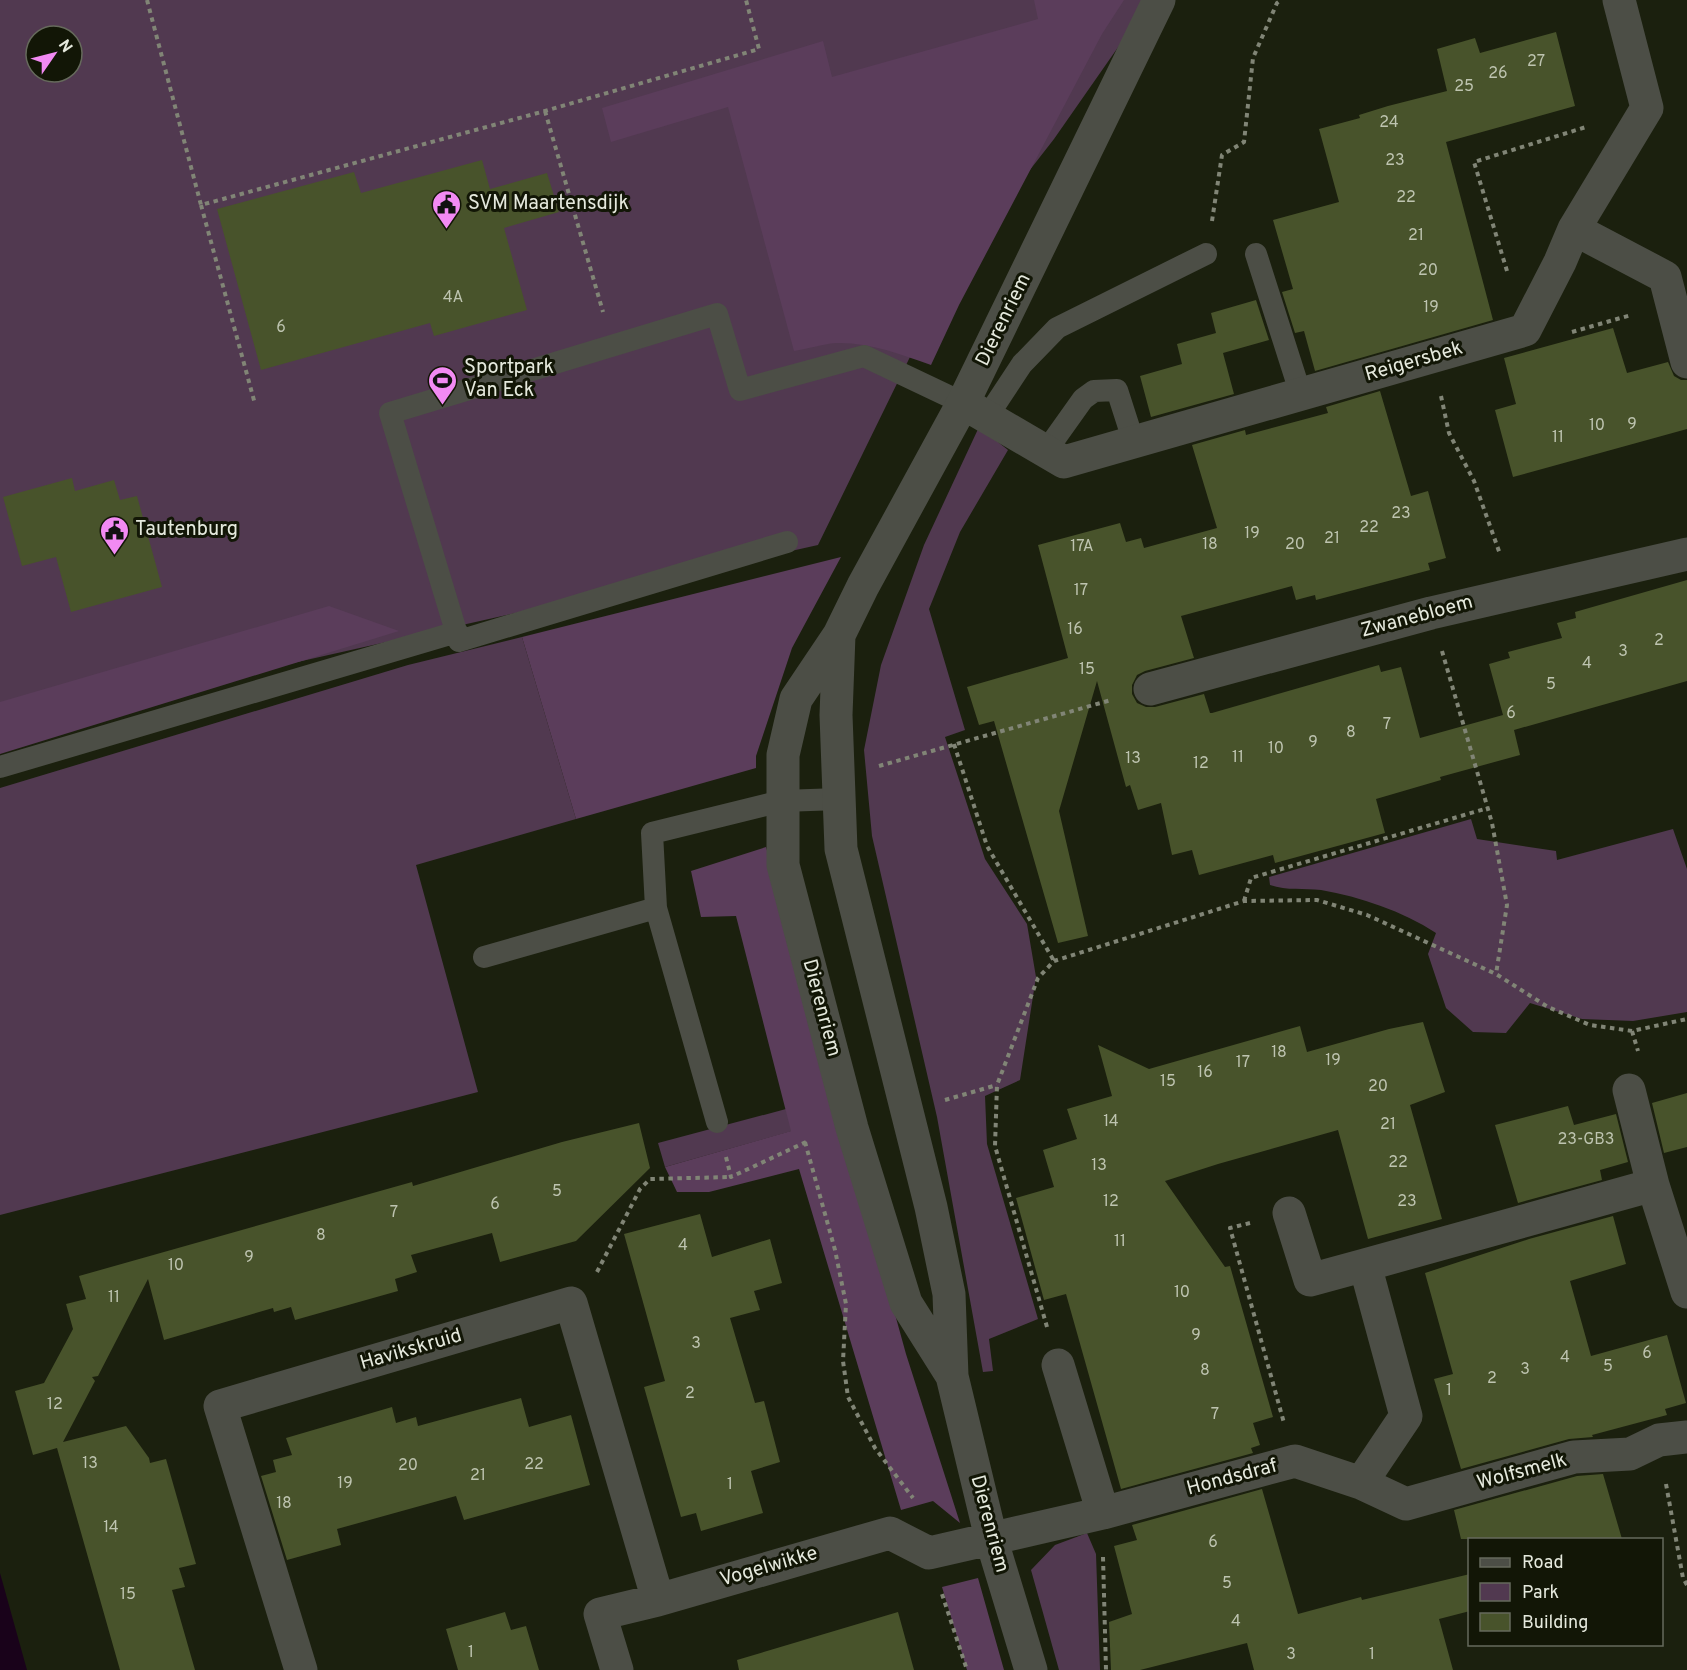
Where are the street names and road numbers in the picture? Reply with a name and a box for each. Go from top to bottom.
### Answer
street label: Dierenriem [970,269,1038,371]
street label: Reigersbek [1362,336,1466,388]
street label: Zwanebloem [1358,590,1476,644]
street label: Dierenriem [795,956,847,1060]
street label: Havikskruid [357,1323,465,1377]
street label: Wolfsmelk [1474,1448,1570,1496]
street label: Hondsdraf [1184,1453,1281,1503]
street label: Dierenriem [963,1472,1015,1576]
street label: Vogelwikke [717,1541,821,1593]

